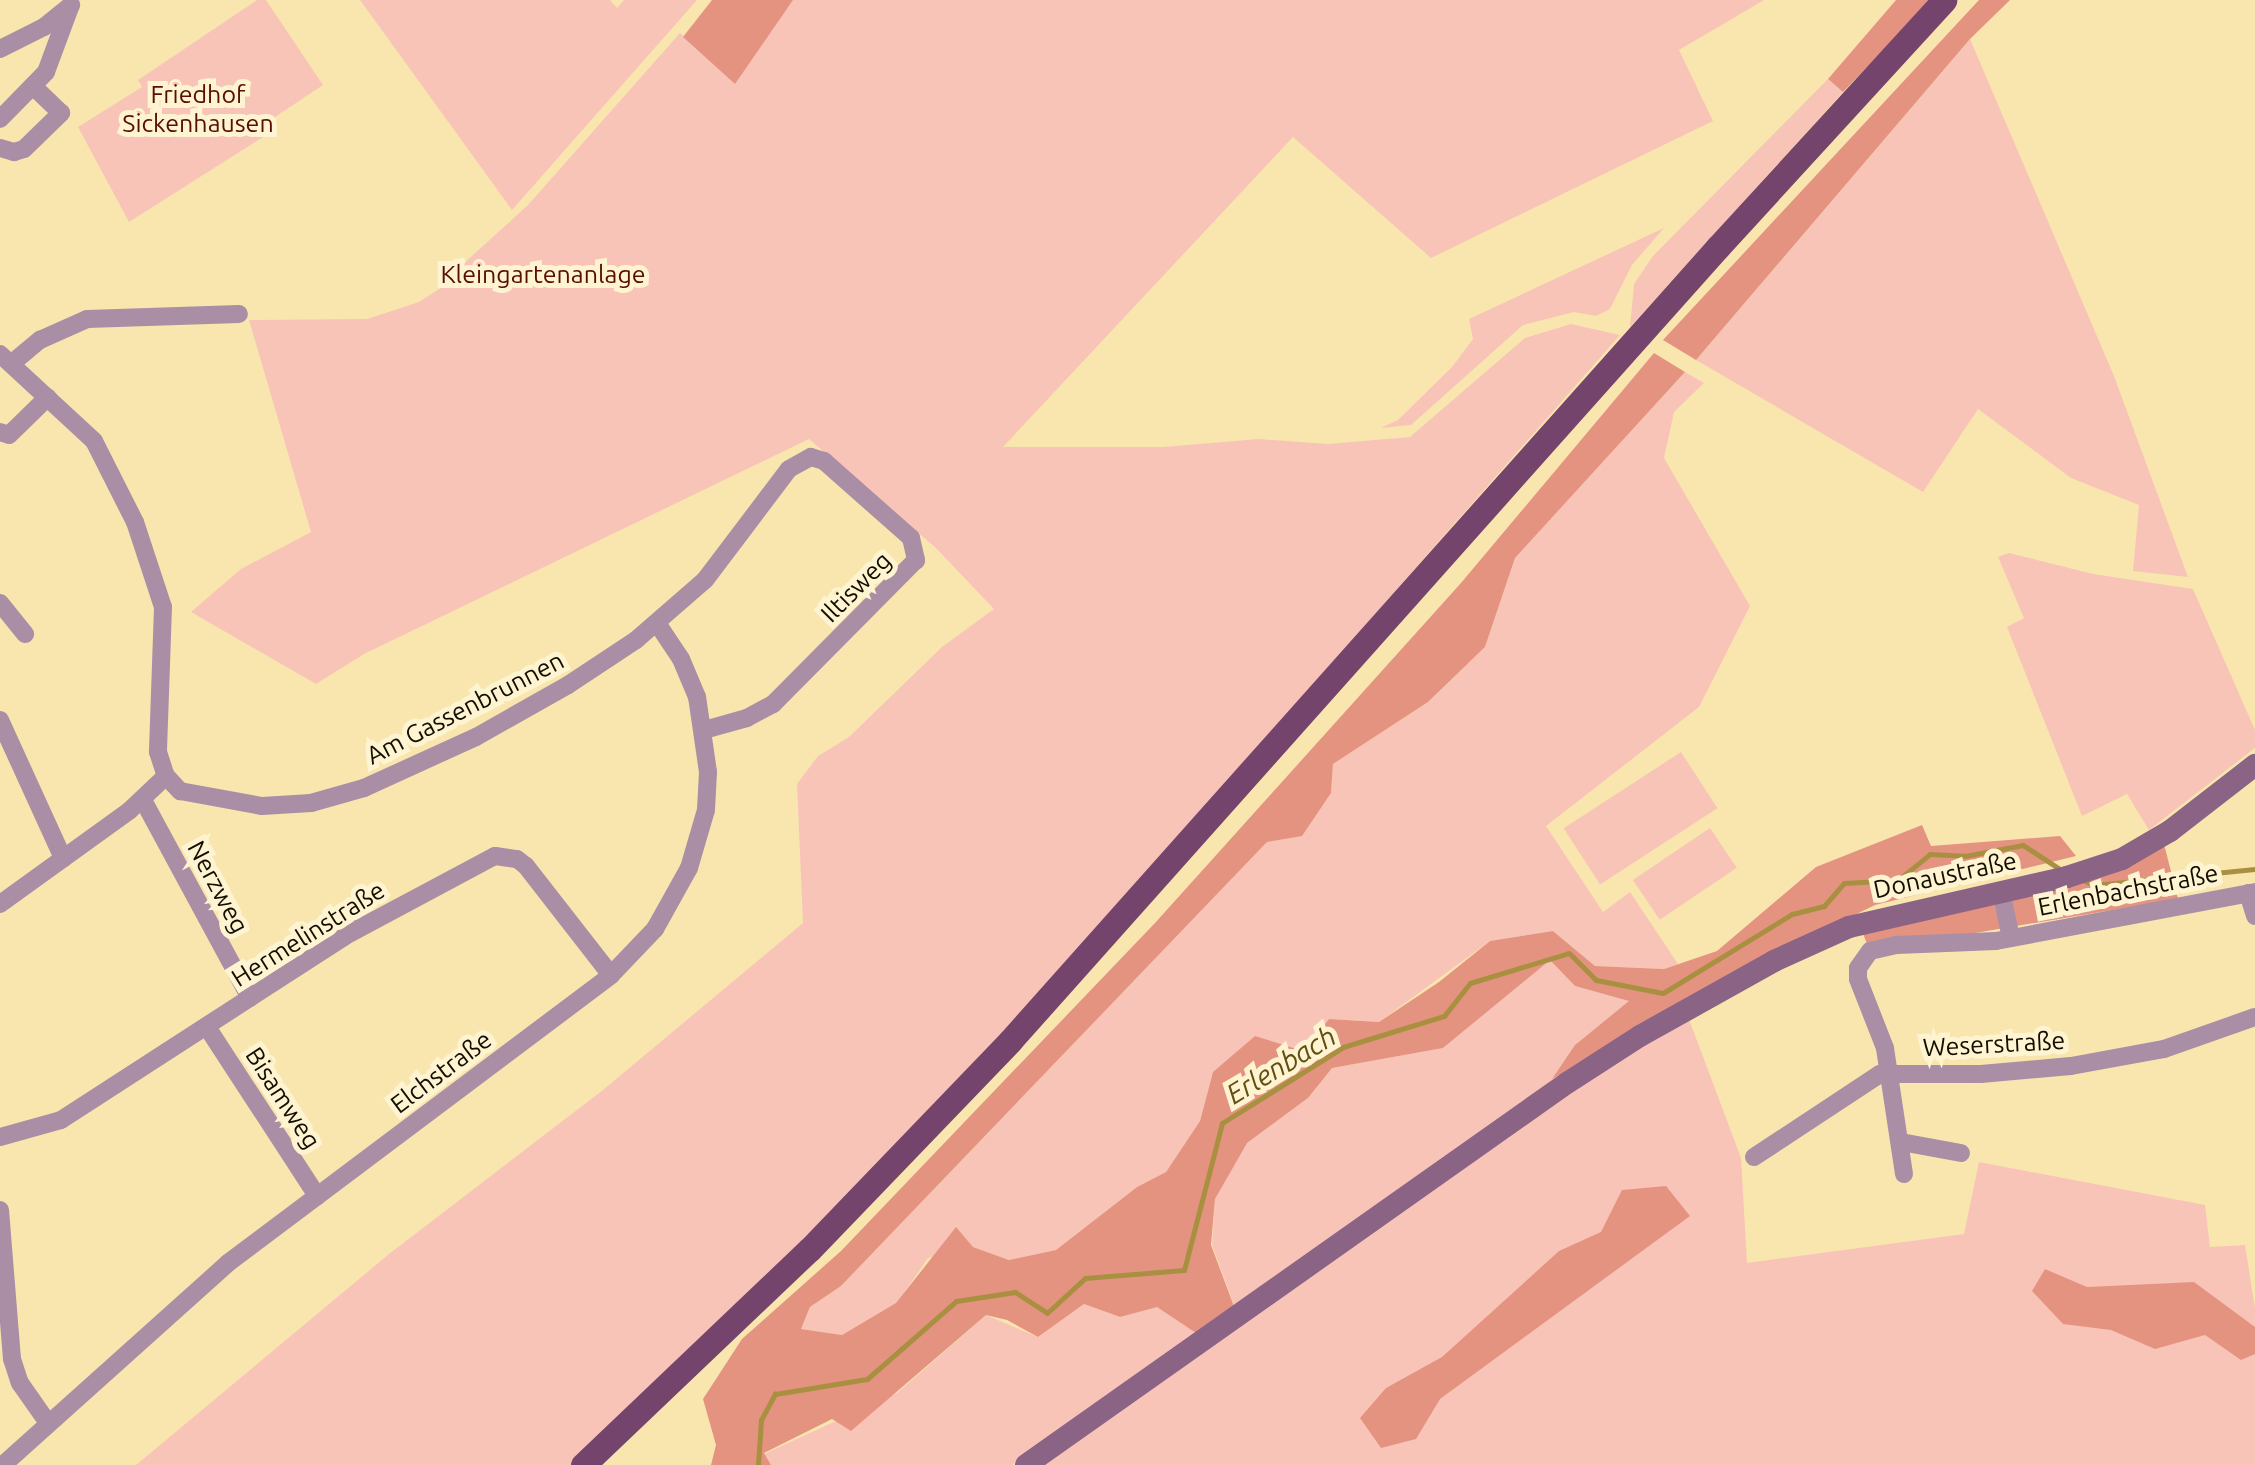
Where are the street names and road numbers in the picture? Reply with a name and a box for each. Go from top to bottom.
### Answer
street label: Iltisweg [815,546,897,628]
street label: Am Gassenbrunnen [361,645,569,771]
street label: Nerzweg [181,836,255,938]
street label: Donaustraße [1871,845,2019,905]
street label: Erlenbachstraße [2035,858,2221,922]
street label: Hermelinstraße [226,875,390,993]
street label: Elchstraße [385,1024,497,1120]
street label: Weserstraße [1922,1025,2066,1063]
street label: Bisamweg [239,1042,327,1154]

